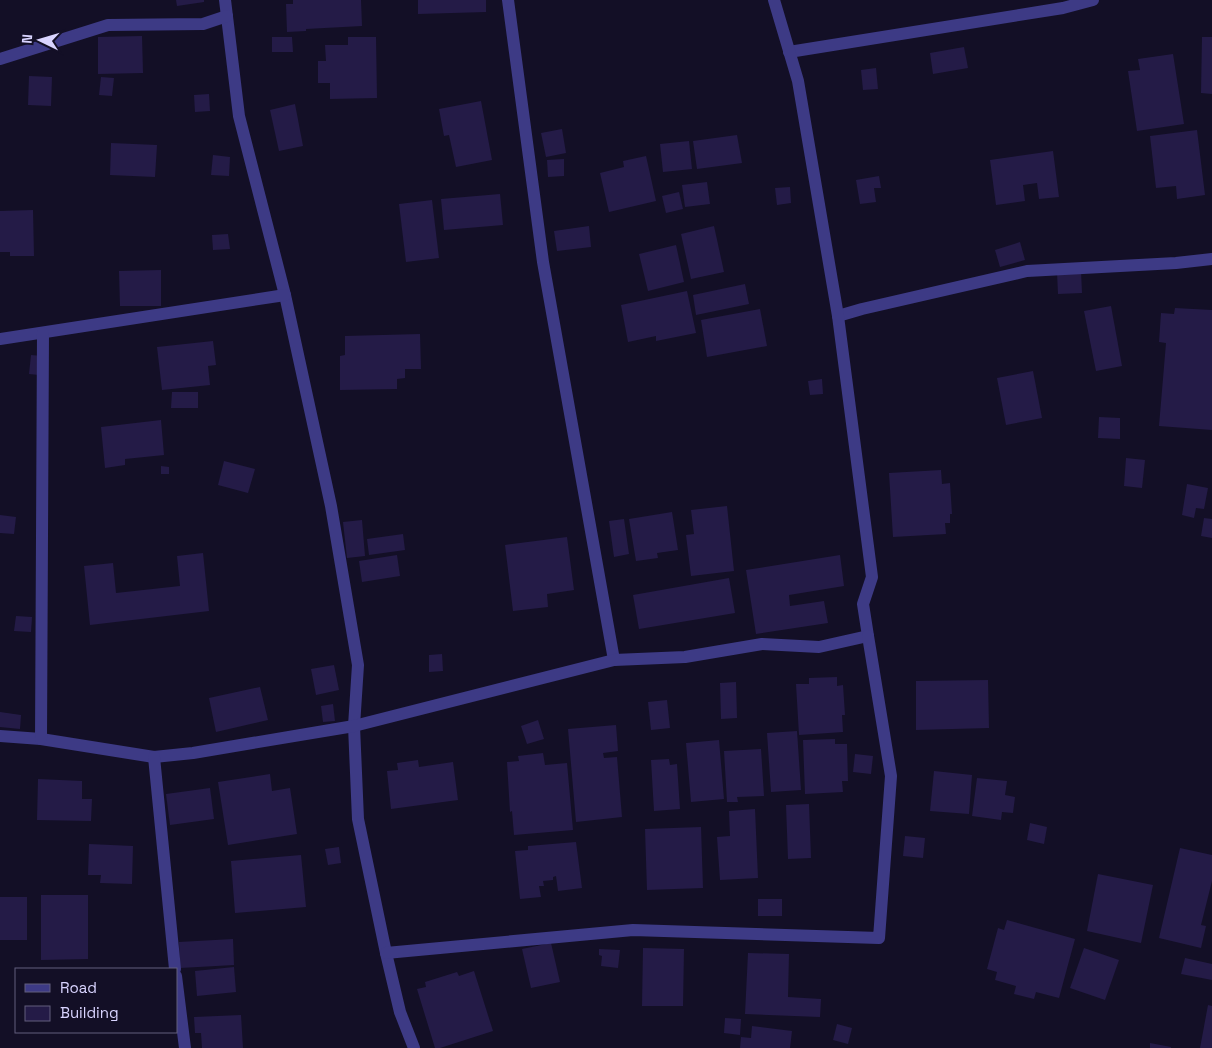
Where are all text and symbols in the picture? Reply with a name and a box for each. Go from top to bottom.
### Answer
north arrow [15,15,65,65]
text: N [18,33,36,44]
legend [15,968,178,1033]
text: Road [60,978,97,997]
text: Building [60,1003,119,1022]

